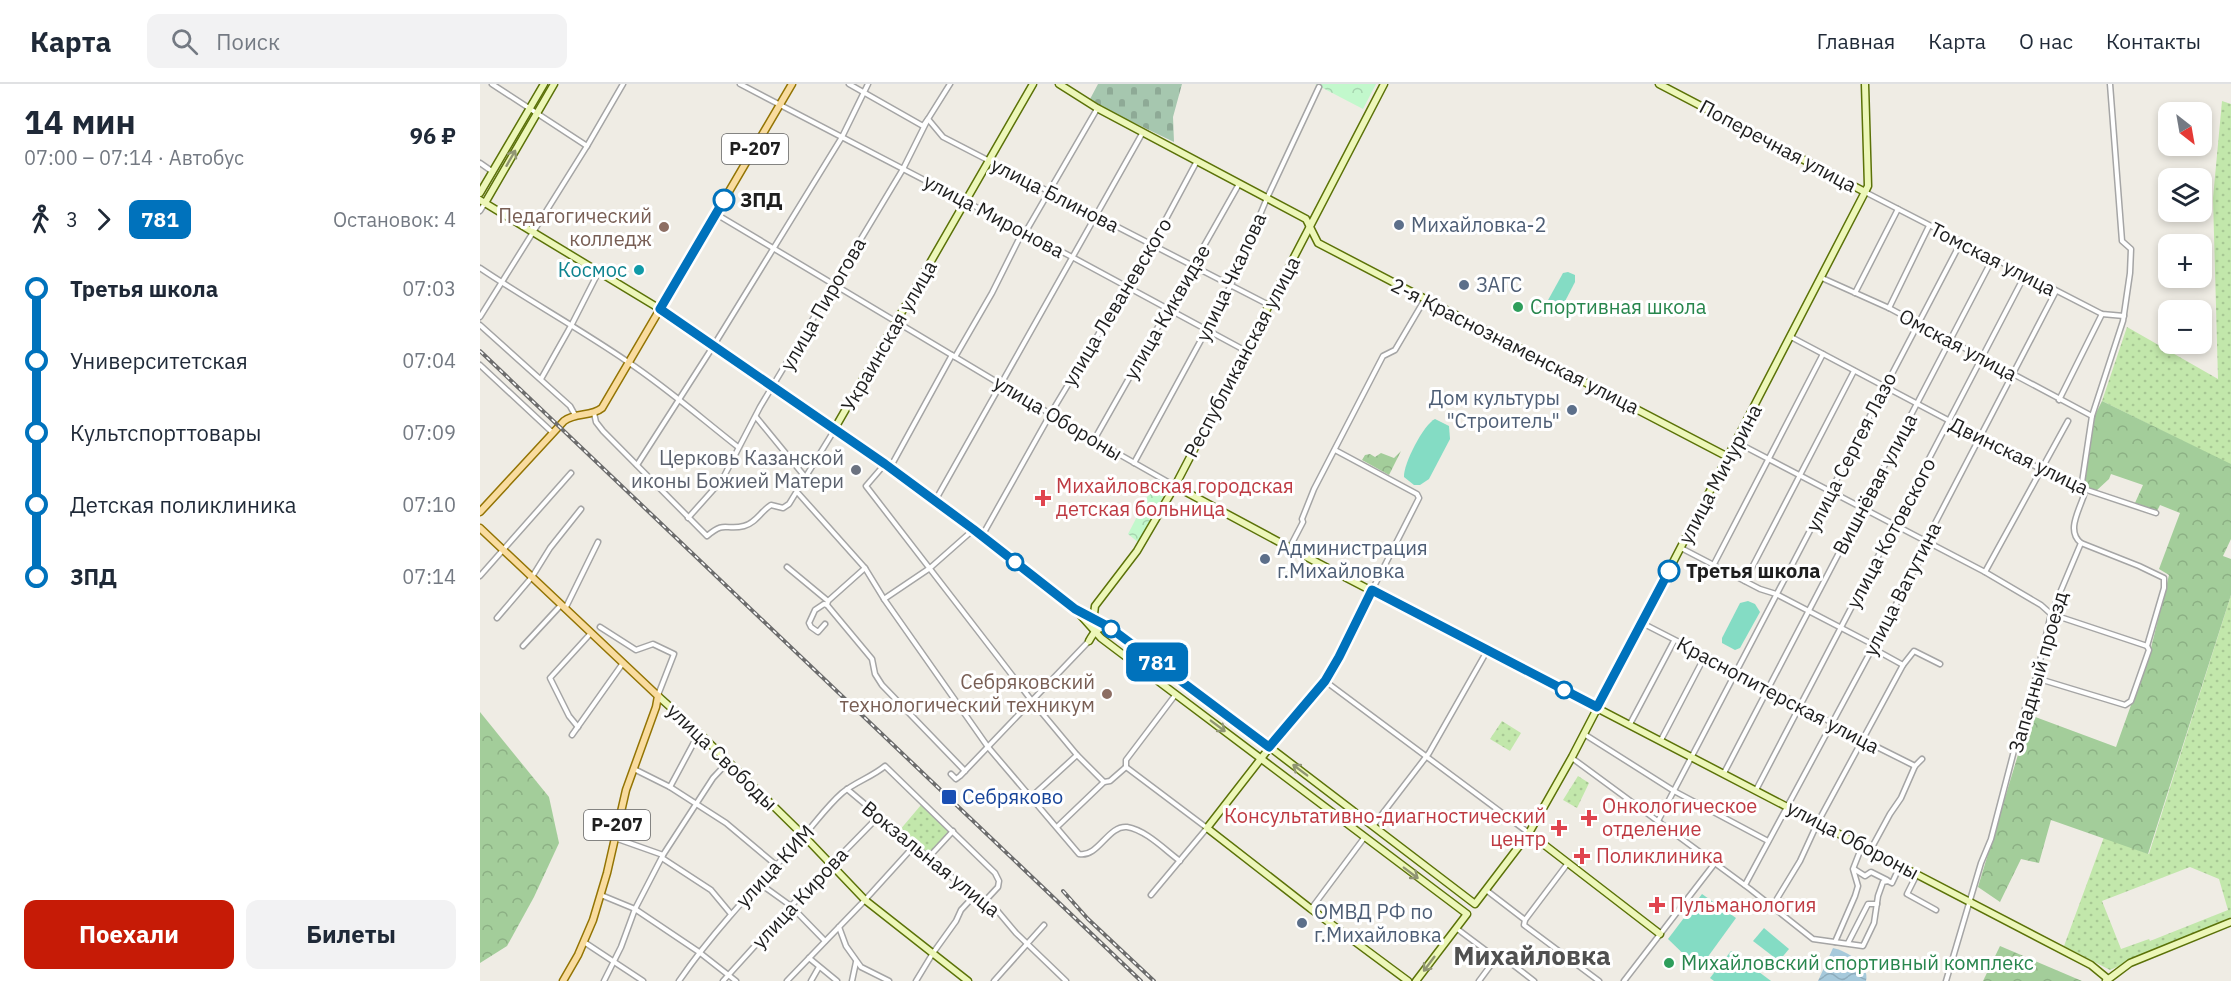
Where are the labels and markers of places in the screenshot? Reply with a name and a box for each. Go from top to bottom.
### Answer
place label: ЗПД [740,186,783,213]
marker: ЗПД [713,189,735,211]
place label: Педагогический колледж [498,202,652,252]
place label: Михайловка-2 [1411,211,1547,238]
marker: Михайловка-2 [1392,218,1406,232]
marker: Педагогический колледж [657,220,671,234]
place label: Космос [558,256,627,283]
marker: Космос [632,263,646,277]
place label: ЗАГС [1476,271,1522,298]
marker: ЗАГС [1457,278,1471,292]
place label: Спортивная школа [1530,293,1707,320]
marker: Спортивная школа [1511,300,1525,314]
place label: Дом культуры "Строитель" [1429,384,1560,434]
marker: Дом культуры "Строитель" [1565,403,1579,417]
place label: Церковь Казанской иконы Божией Матери [631,444,844,494]
marker: Церковь Казанской иконы Божией Матери [849,463,863,477]
place label: Михайловская городская детская больница [1056,472,1294,522]
marker: Михайловская городская детская больница [1034,489,1052,507]
place label: Администрация г.Михайловка [1277,534,1428,584]
marker: Администрация г.Михайловка [1258,552,1272,566]
unlabelled marker [1006,553,1024,571]
place label: Третья школа [1686,557,1821,584]
marker: Третья школа [1658,560,1680,582]
unlabelled marker [1102,620,1120,638]
place label: Себряковский технологический техникум [840,668,1095,718]
unlabelled marker [1555,681,1573,699]
marker: Себряковский технологический техникум [1100,687,1114,701]
place label: Себряково [962,783,1063,810]
marker: Себряково [940,788,958,806]
place label: Онкологическое отделение [1602,792,1757,842]
place label: Консультативно-диагностический центр [1224,802,1546,852]
marker: Онкологическое отделение [1580,809,1598,827]
marker: Консультативно-диагностический центр [1550,819,1568,837]
place label: Поликлиника [1596,842,1723,869]
marker: Поликлиника [1573,847,1591,865]
place label: Пульманология [1670,891,1816,918]
marker: Пульманология [1648,896,1666,914]
place label: ОМВД РФ по г.Михайловка [1314,898,1442,948]
marker: ОМВД РФ по г.Михайловка [1295,916,1309,930]
place label: Михайловский спортивный комплекс [1681,949,2034,976]
marker: Михайловский спортивный комплекс [1662,956,1676,970]

